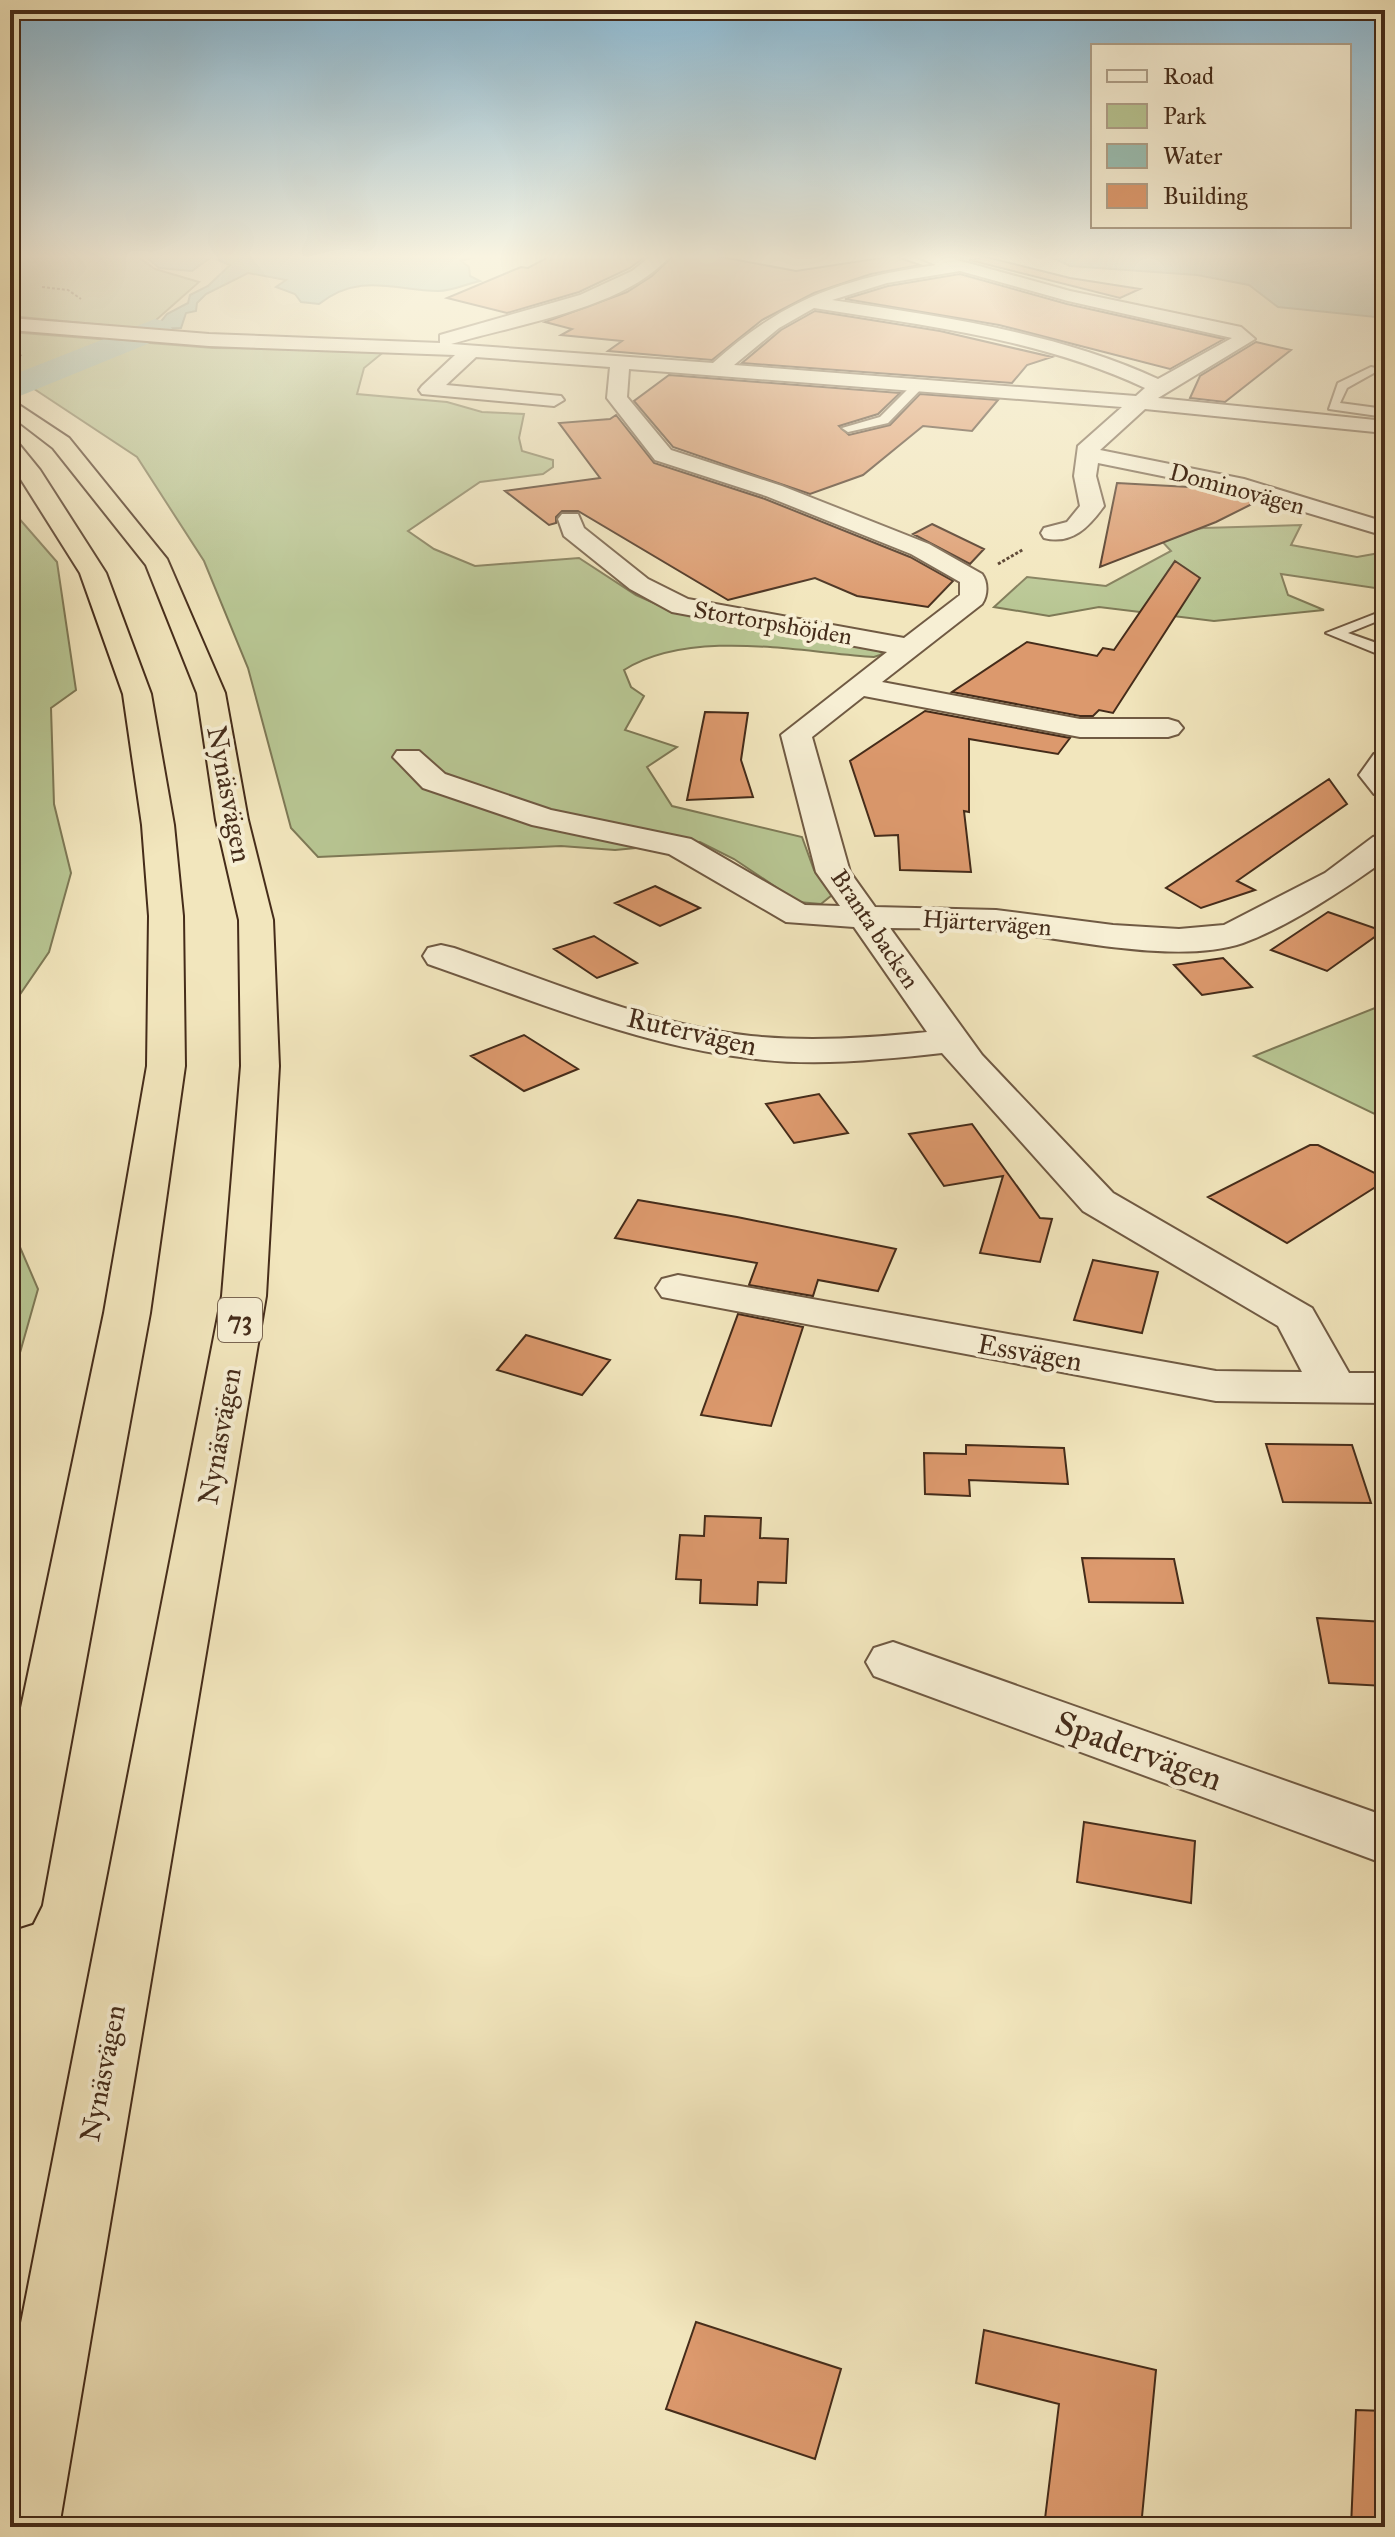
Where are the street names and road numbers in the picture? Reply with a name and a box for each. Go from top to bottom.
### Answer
street label: Dominovägen [1166,457,1308,521]
street label: Stortorpshöjden [691,594,855,652]
street label: Nynäsvägen [199,723,260,865]
street label: Branta backen [824,864,926,994]
street label: Hjärtervägen [921,904,1053,942]
street label: Rutervägen [624,1000,760,1063]
road number: 73 [218,1298,262,1342]
street label: Essvägen [975,1326,1085,1379]
street label: Nynäsvägen [190,1365,249,1507]
street label: Spadervägen [1050,1701,1228,1800]
street label: Nynäsvägen [72,2002,133,2144]

